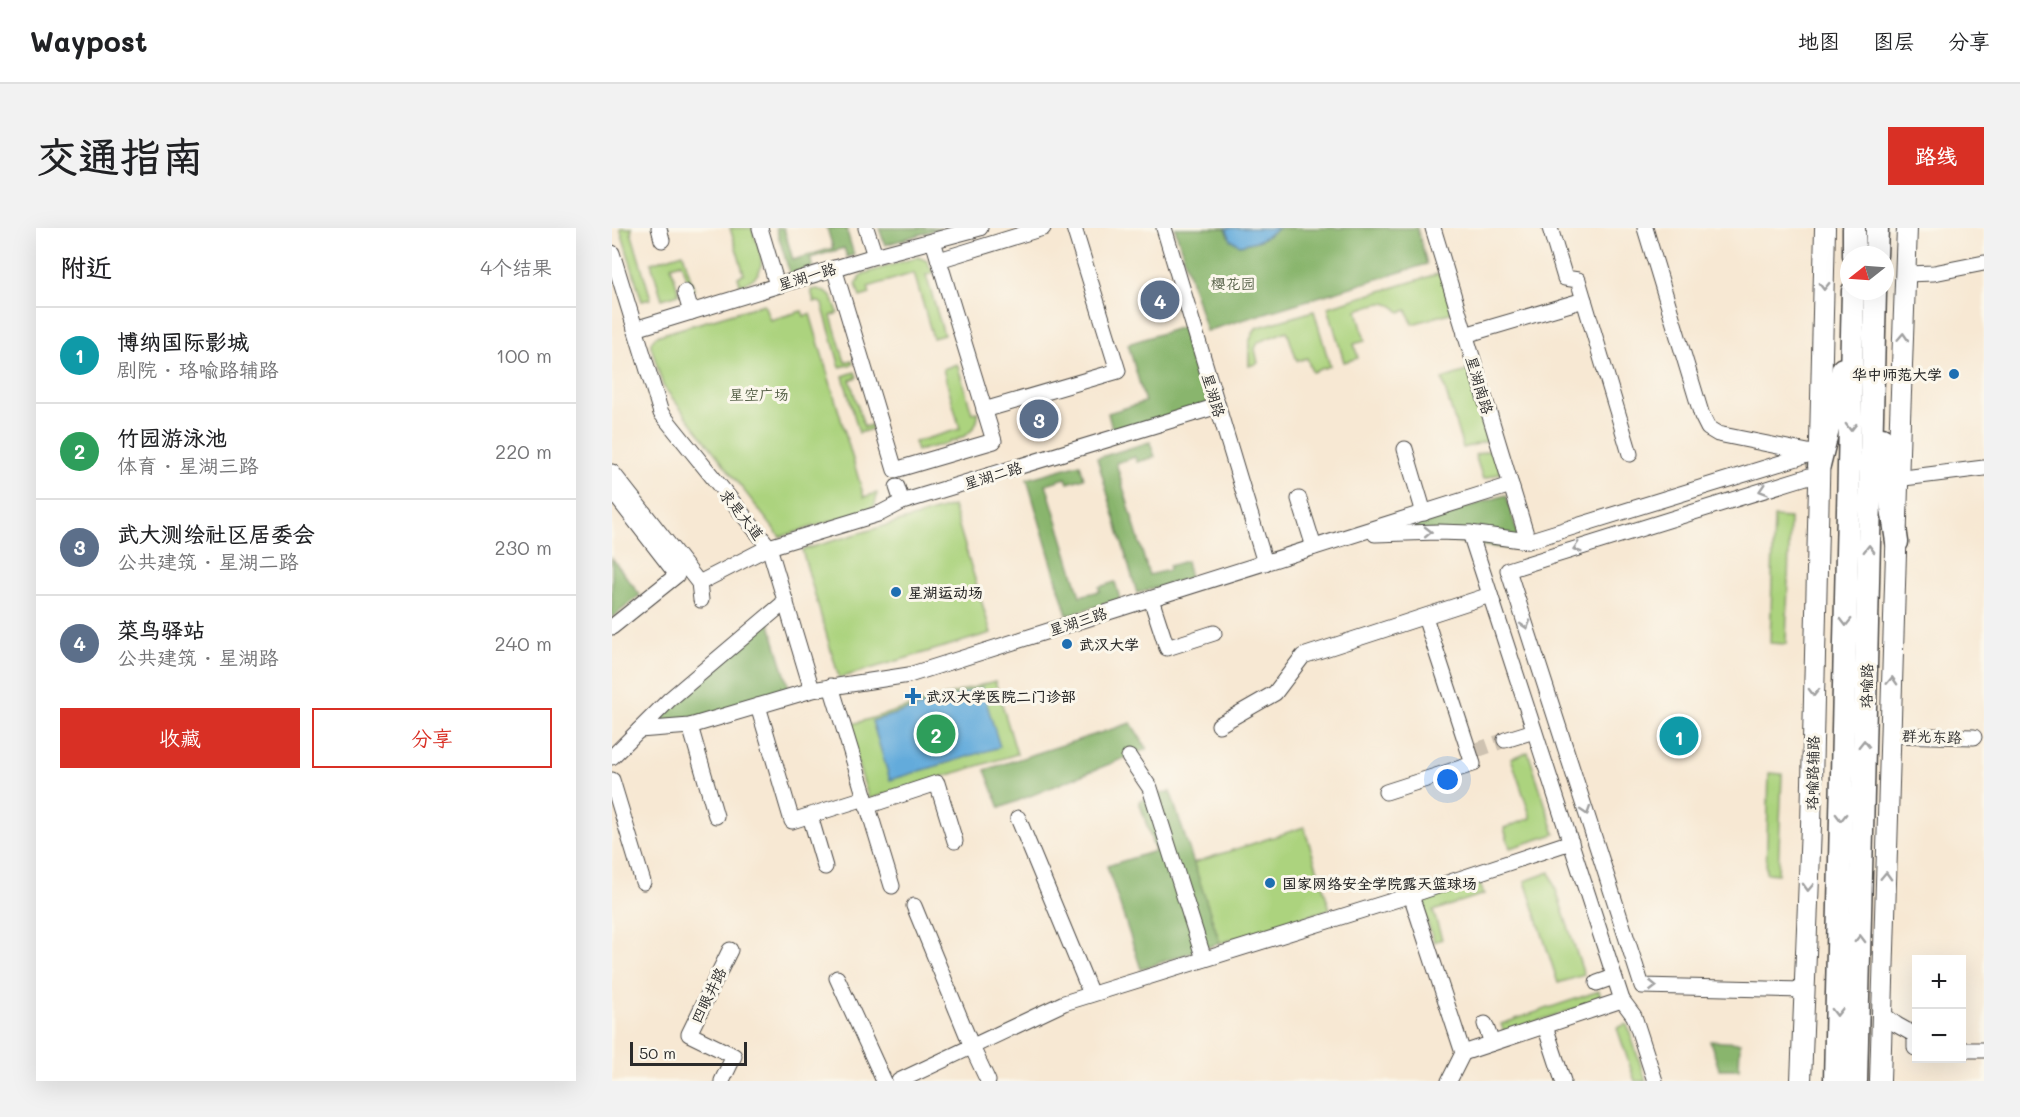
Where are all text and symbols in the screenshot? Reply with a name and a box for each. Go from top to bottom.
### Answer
text: Waypost [30,23,147,59]
text: 地图 [1798,27,1840,54]
text: 图层 [1873,27,1915,54]
text: 分享 [1948,27,1990,54]
button: 路线 [1888,127,1984,185]
text: 交通指南 [36,128,204,183]
north arrow [1840,246,1894,300]
text: 附近 [60,250,112,284]
text: 4个结果 [480,254,552,280]
street label: 星湖一路 [775,258,839,294]
park label: 樱花园 [1210,273,1256,293]
pin: 4 [1140,278,1180,322]
one-way arrow [1817,282,1830,291]
text: 博纳国际影城 [117,327,249,356]
one-way arrow [1897,332,1910,341]
text: 1 [75,342,84,368]
text: 100 m [496,342,552,368]
street label: 星湖南路 [1462,353,1498,417]
text: 剧院 · 珞喻路辅路 [117,356,279,382]
place label: 华中师范大学 [1852,364,1942,384]
marker: 华中师范大学 [1947,367,1961,381]
street label: 星湖路 [1198,371,1230,419]
park label: 星空广场 [729,384,789,404]
pin: 3 [1020,396,1058,441]
one-way arrow [1844,422,1857,431]
text: 竹园游泳池 [117,423,227,452]
text: 2 [74,438,85,464]
text: 220 m [495,438,552,464]
text: 体育 · 星湖三路 [117,452,259,478]
street label: 星湖二路 [961,457,1025,493]
one-way arrow [1758,483,1769,495]
street label: 求是大道 [715,484,769,544]
text: 武大测绘社区居委会 [117,519,315,548]
one-way arrow [1423,526,1432,538]
text: 3 [74,534,86,560]
text: 230 m [494,534,552,560]
one-way arrow [1572,541,1583,553]
one-way arrow [1862,544,1875,553]
text: 公共建筑 · 星湖二路 [117,548,299,574]
place label: 星湖运动场 [908,582,983,602]
marker: 星湖运动场 [889,585,903,599]
street label: 星湖三路 [1046,602,1110,640]
text: 菜鸟驿站 [117,615,205,644]
one-way arrow [1840,617,1852,626]
one-way arrow [1519,619,1531,630]
text: 4 [73,630,86,656]
text: 240 m [494,630,552,656]
place label: 武汉大学 [1079,634,1139,654]
marker: 武汉大学 [1060,637,1074,651]
text: 公共建筑 · 星湖路 [117,644,279,670]
street label: 珞喻路 [1856,663,1876,709]
one-way arrow [1885,676,1898,685]
place label: 武汉大学医院二门诊部 [926,686,1076,706]
marker: 武汉大学医院二门诊部 [904,687,922,705]
one-way arrow [1807,687,1820,696]
button: 收藏 [60,708,300,768]
button: 分享 [312,708,552,768]
pin: 2 [916,712,956,756]
pin: 1 [1660,714,1698,758]
street label: 群光东路 [1902,725,1962,747]
street label: 珞喻路辅路 [1801,735,1823,811]
one-way arrow [1858,739,1871,748]
your location [1433,765,1462,794]
one-way arrow [1578,805,1591,816]
one-way arrow [1835,812,1848,821]
one-way arrow [1880,871,1893,880]
place label: 国家网络安全学院露天篮球场 [1282,873,1477,893]
marker: 国家网络安全学院露天篮球场 [1263,876,1277,890]
one-way arrow [1802,882,1814,891]
one-way arrow [1854,934,1866,943]
map controls [1912,955,1966,1063]
button: + [1912,955,1966,1009]
street label: 四眼井路 [686,964,730,1026]
one-way arrow [1648,980,1657,992]
one-way arrow [1831,1007,1843,1016]
button: − [1912,1009,1966,1063]
scale bar [630,1039,747,1066]
text: 50 m [639,1042,676,1063]

